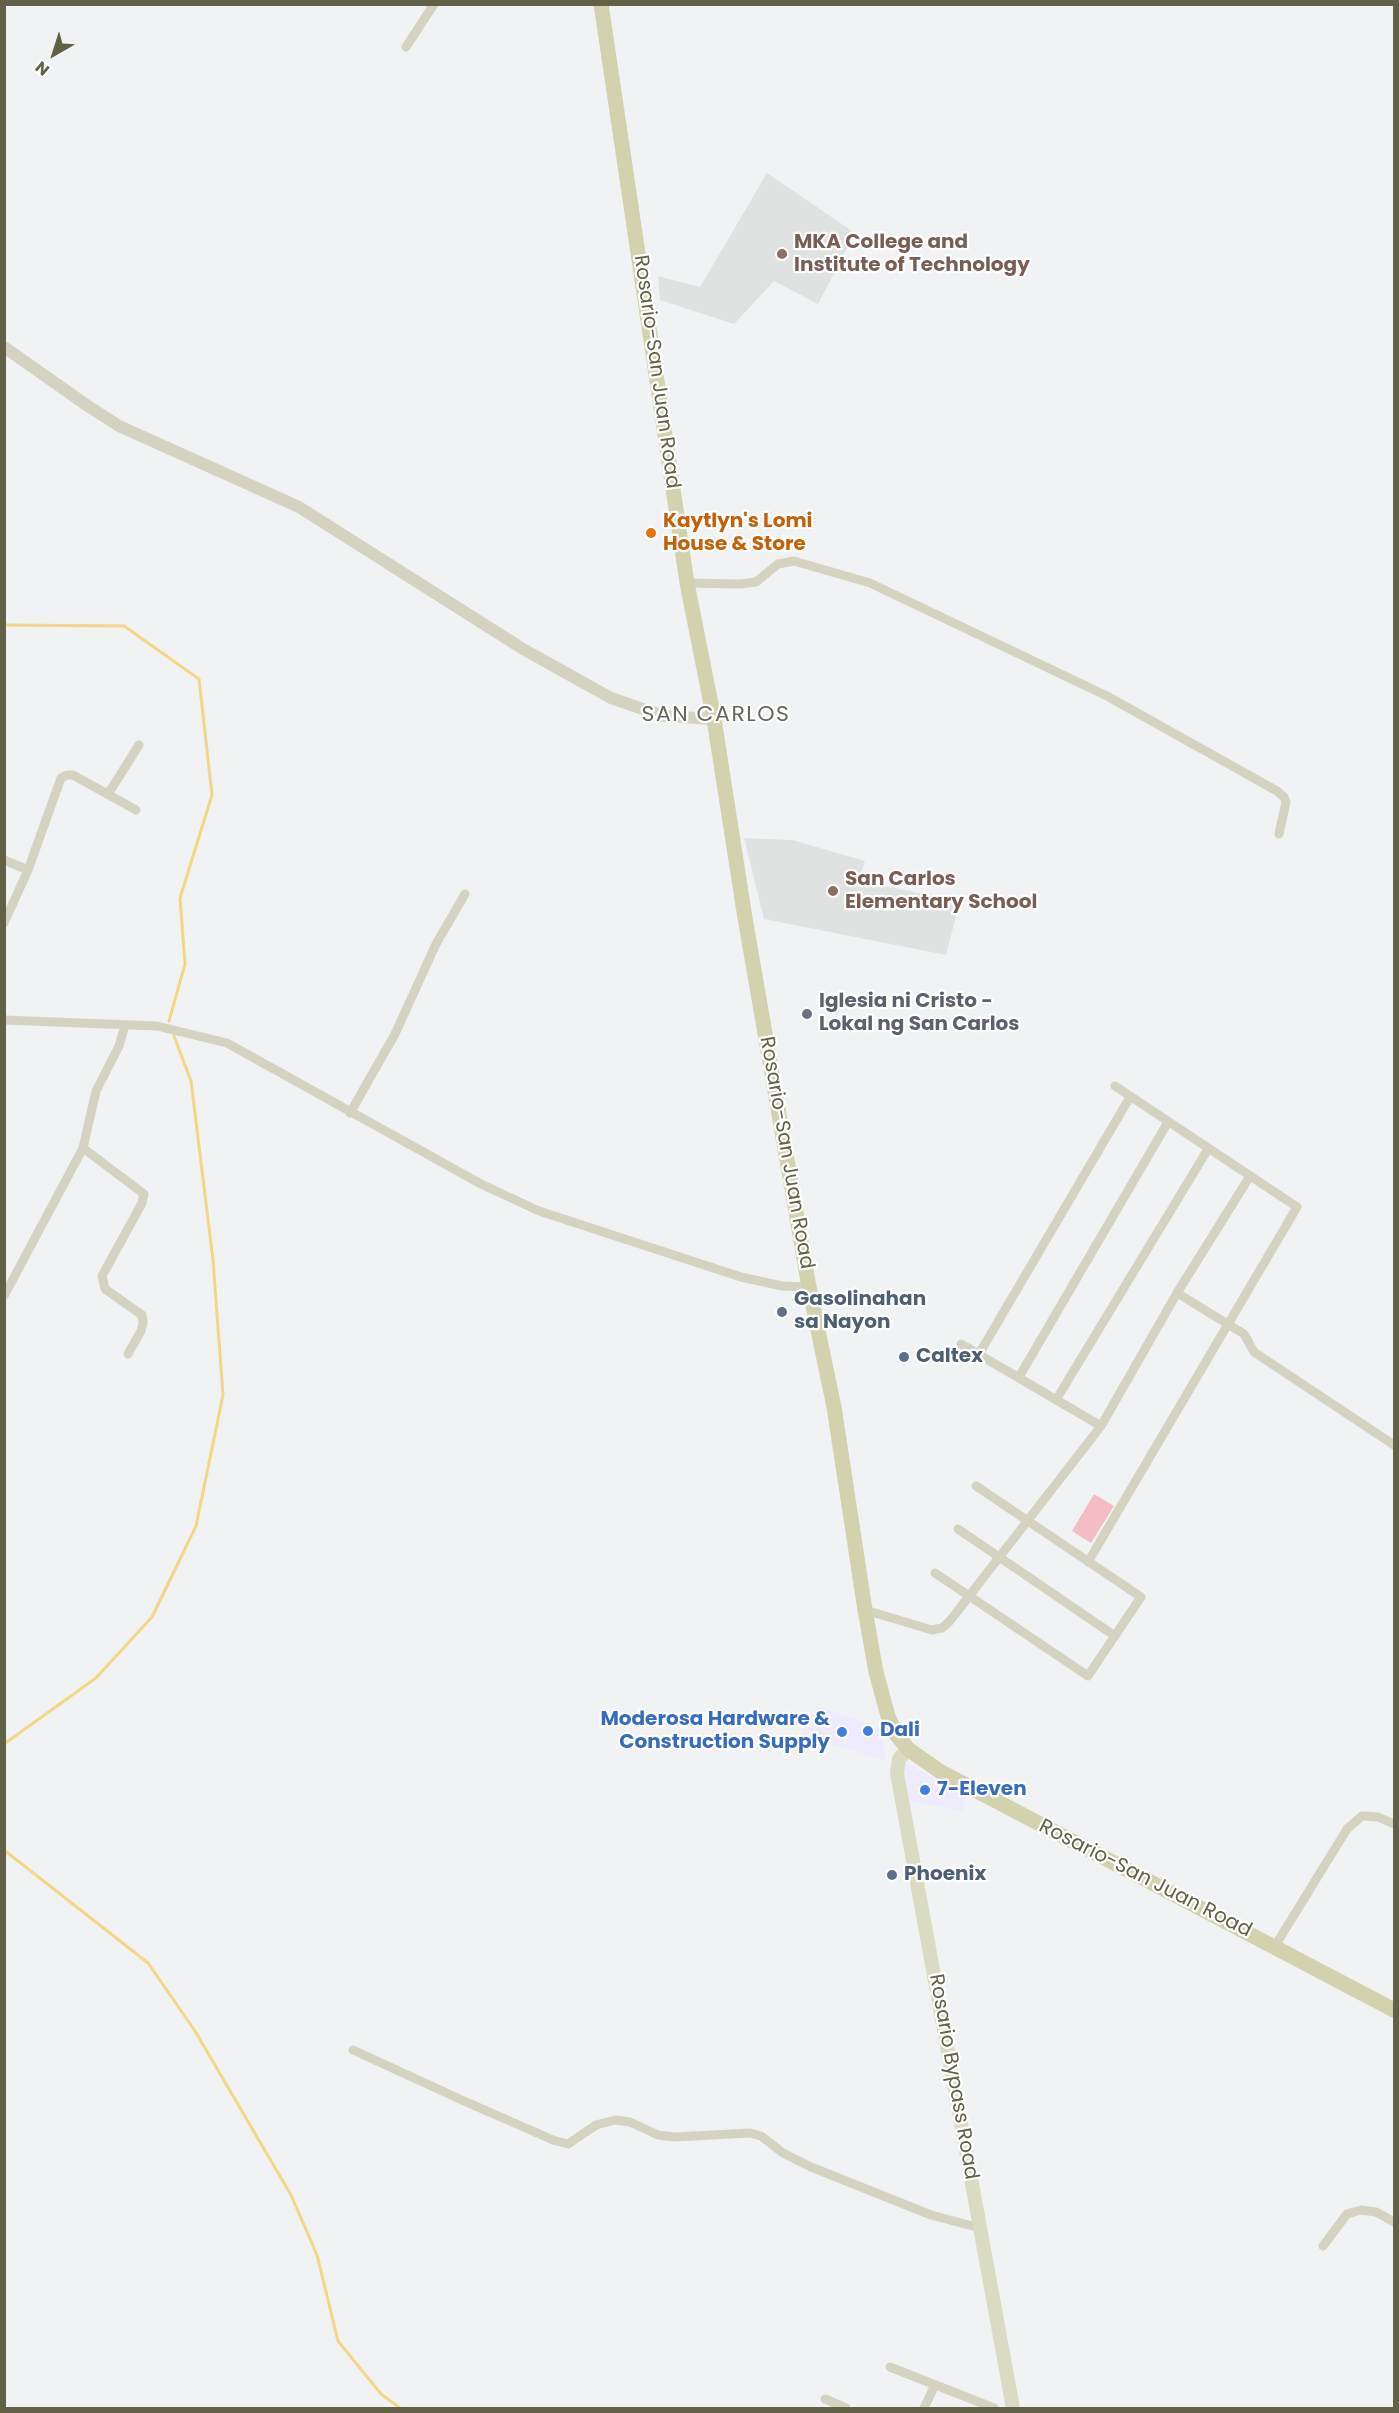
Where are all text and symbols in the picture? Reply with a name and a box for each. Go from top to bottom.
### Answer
north arrow [24,24,84,84]
text: N [30,56,54,81]
place label: MKA College and Institute of Technology [794,231,1030,278]
marker: MKA College and Institute of Technology [775,247,789,261]
street label: Rosario-San Juan Road [628,254,684,490]
place label: Kaytlyn's Lomi House & Store [663,510,812,557]
marker: Kaytlyn's Lomi House & Store [644,526,658,540]
district label: SAN CARLOS [642,702,790,728]
place label: San Carlos Elementary School [845,868,1037,915]
marker: San Carlos Elementary School [826,884,840,898]
place label: Iglesia ni Cristo - Lokal ng San Carlos [819,990,1019,1037]
marker: Iglesia ni Cristo - Lokal ng San Carlos [800,1007,814,1021]
street label: Rosario-San Juan Road [754,1035,818,1271]
place label: Gasolinahan sa Nayon [794,1288,926,1335]
marker: Gasolinahan sa Nayon [775,1305,789,1319]
place label: Caltex [916,1345,983,1369]
marker: Caltex [897,1350,911,1364]
place label: Moderosa Hardware & Construction Supply [600,1708,830,1755]
place label: Dali [880,1719,920,1743]
marker: Dali [861,1724,875,1738]
marker: Moderosa Hardware & Construction Supply [835,1725,849,1739]
place label: 7-Eleven [937,1778,1027,1802]
marker: 7-Eleven [918,1783,932,1797]
street label: Rosario-San Juan Road [1035,1815,1255,1943]
place label: Phoenix [904,1863,986,1887]
marker: Phoenix [885,1868,899,1882]
street label: Rosario Bypass Road [923,1972,983,2182]

